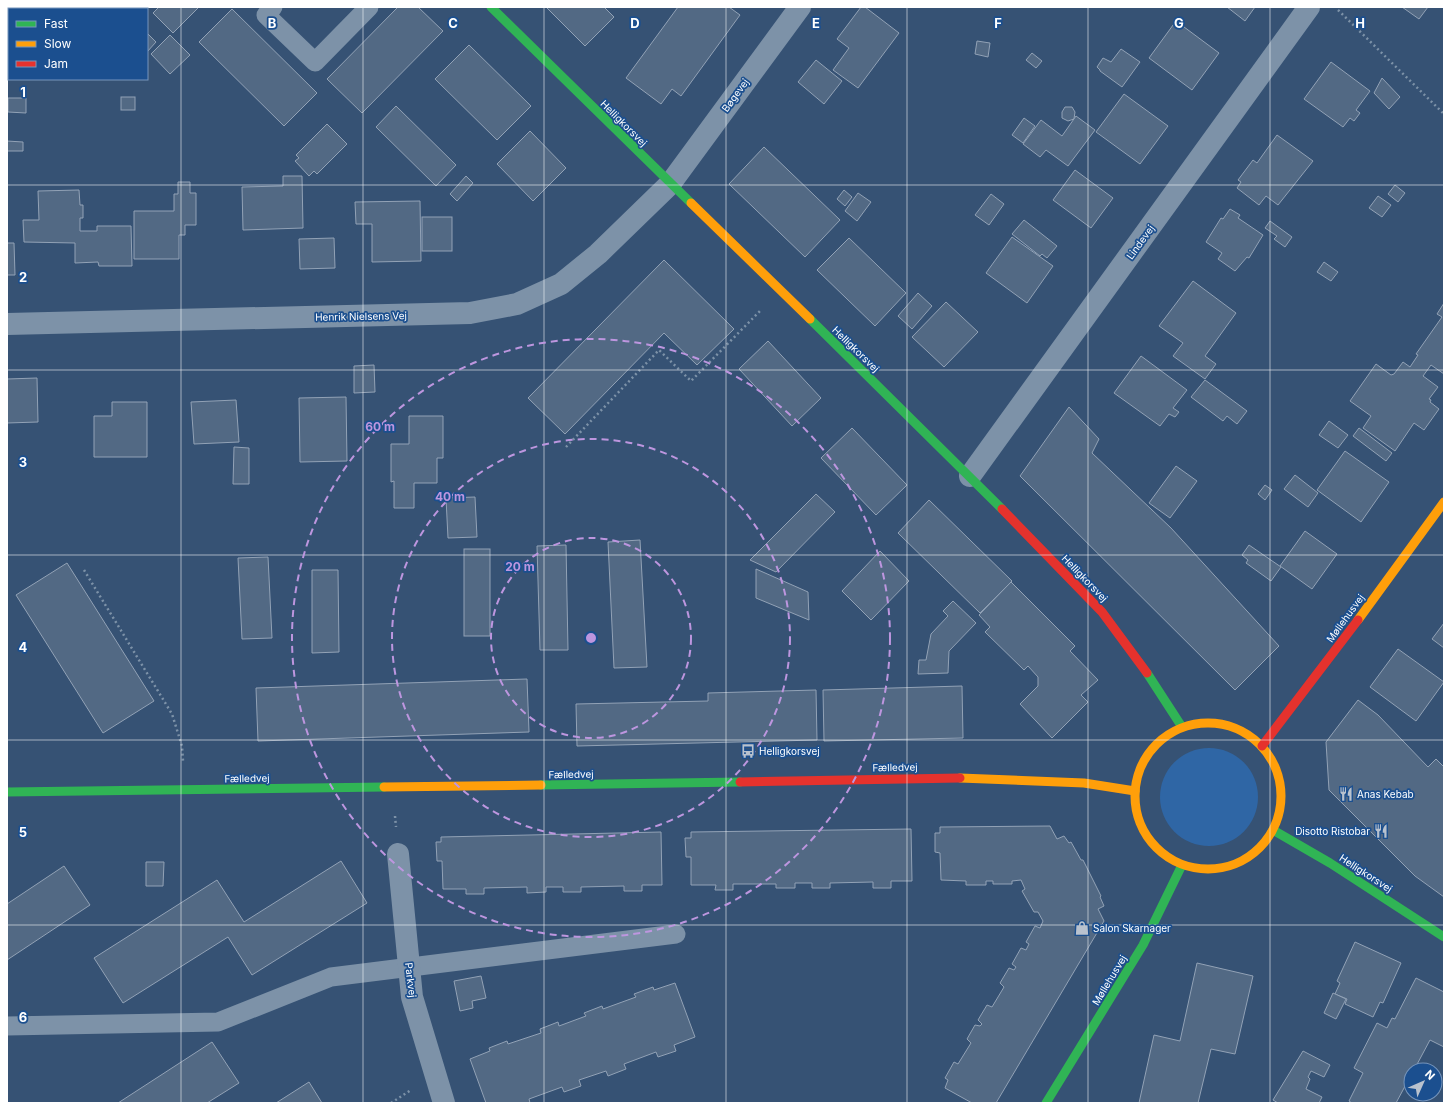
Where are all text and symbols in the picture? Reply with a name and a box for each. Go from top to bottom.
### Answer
legend [8,8,148,80]
text: B [268,15,277,31]
text: C [448,15,458,31]
text: D [630,15,640,31]
text: E [812,15,820,31]
text: F [994,15,1002,31]
text: G [1174,15,1184,31]
text: H [1355,15,1365,31]
text: Fast [44,16,68,31]
text: Slow [44,36,72,51]
text: Jam [44,56,68,71]
street label: Bøgevej [719,76,751,114]
text: 1 [20,84,26,100]
street label: Helligkorsvej [598,97,650,149]
street label: Lindevej [1124,223,1156,261]
text: 2 [19,269,27,285]
street label: Henrik Nielsens Vej [315,309,407,323]
street label: Helligkorsvej [830,324,882,374]
text: 60 m [365,419,395,434]
text: 3 [19,454,27,470]
text: 40 m [435,489,465,504]
street label: Helligkorsvej [1060,552,1110,604]
text: 20 m [505,559,535,574]
street label: Møllehusvej [1324,592,1366,644]
centre of rings [584,631,598,645]
text: 4 [19,639,28,655]
bus stop icon: Helligkorsvej [740,743,756,759]
place label: Helligkorsvej [759,745,820,757]
street label: Fælledvej [872,761,918,773]
street label: Fælledvej [548,768,594,780]
street label: Fælledvej [224,772,270,784]
restaurant icon: Anas Kebab [1338,786,1354,802]
place label: Anas Kebab [1357,788,1414,800]
restaurant icon: Disotto Ristobar [1373,823,1389,839]
text: 5 [19,824,27,840]
place label: Disotto Ristobar [1295,825,1370,837]
street label: Helligkorsvej [1337,851,1395,895]
shop icon: Salon Skarnager [1074,920,1090,936]
place label: Salon Skarnager [1093,922,1171,934]
street label: Møllehusvej [1089,953,1129,1007]
street label: Parkvej [403,962,419,998]
text: 6 [19,1009,27,1025]
north arrow [1403,1062,1443,1102]
text: N [1422,1067,1438,1083]

